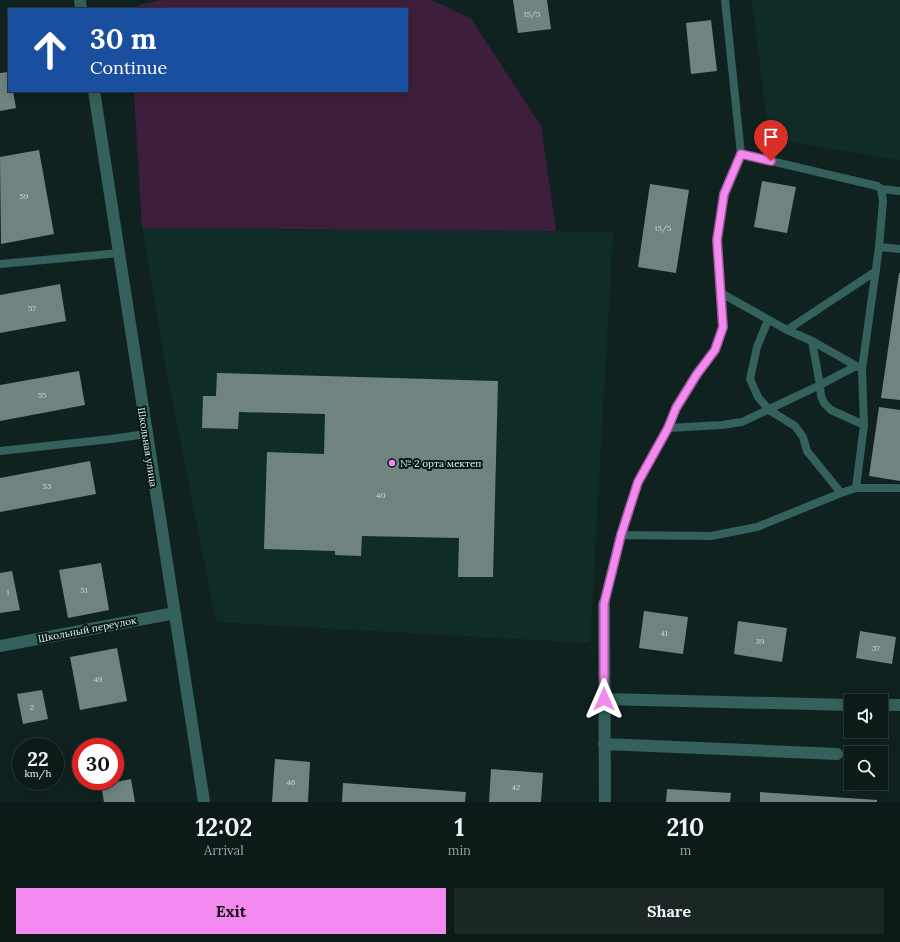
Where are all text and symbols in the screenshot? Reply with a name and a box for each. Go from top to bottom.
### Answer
house number: 15/5 [524,9,540,20]
text: 30 m [90,21,157,57]
icon: ahead [24,24,76,76]
text: Continue [90,56,167,79]
pin [754,120,788,161]
icon: arrive [760,126,782,148]
house number: 59 [20,191,29,201]
house number: 15/5 [655,223,671,234]
house number: 57 [28,303,36,313]
house number: 55 [38,390,46,400]
street label: Школьная улица [135,406,160,488]
place label: № 2 орта мектеп [400,457,481,470]
marker: № 2 орта мектеп [387,458,397,468]
house number: 53 [43,481,52,491]
house number: 40 [376,490,386,500]
house number: 51 [80,585,88,595]
house number: 1 [7,587,10,597]
street label: Школьный переулок [37,613,138,645]
house number: 41 [660,628,668,638]
house number: 39 [755,636,765,646]
house number: 37 [872,643,880,653]
house number: 49 [94,674,103,684]
position arrow [583,678,625,720]
map controls [844,694,888,790]
button: sound [844,694,888,738]
house number: 2 [30,702,34,712]
speed limit sign: 30 [72,738,124,790]
text: 22 [27,746,49,771]
button: search [844,746,888,790]
text: km/h [24,767,52,780]
house number: 46 [287,777,296,787]
house number: 42 [512,782,520,792]
text: 12:02 [196,812,252,843]
text: 1 [454,812,464,843]
text: 210 [667,812,704,843]
text: Arrival [204,842,244,859]
text: min [448,842,471,859]
text: m [680,842,691,859]
button: Exit [16,888,446,934]
button: Share [454,888,884,934]

